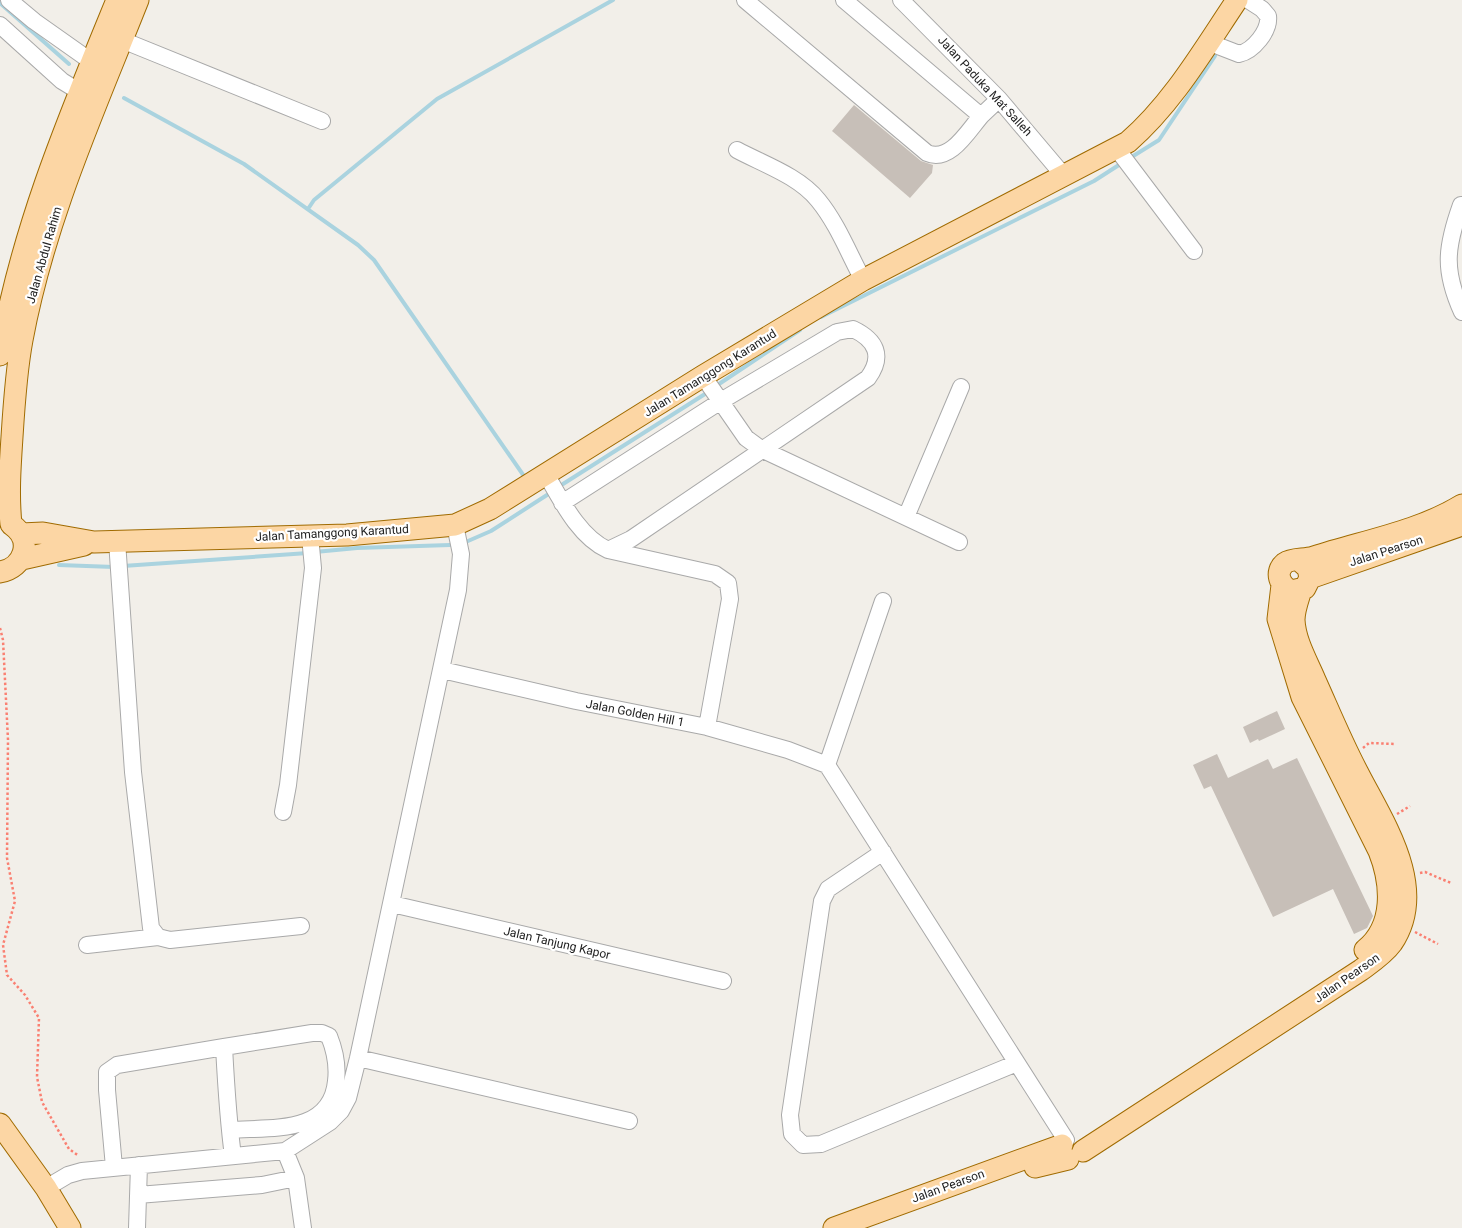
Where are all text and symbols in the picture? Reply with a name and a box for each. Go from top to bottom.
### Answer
street label: Jalan Paduka Mat Salleh [935,33,1035,139]
street label: Jalan Abdul Rahim [23,205,65,305]
street label: Jalan Tamanggong Karantud [641,326,779,420]
street label: Jalan Tamanggong Karantud [255,522,409,544]
street label: Jalan Pearson [1348,533,1424,569]
street label: Jalan Golden Hill 1 [585,697,685,729]
street label: Jalan Tanjung Kapor [502,924,612,962]
street label: Jalan Pearson [1312,950,1382,1006]
street label: Jalan Pearson [910,1166,986,1206]

